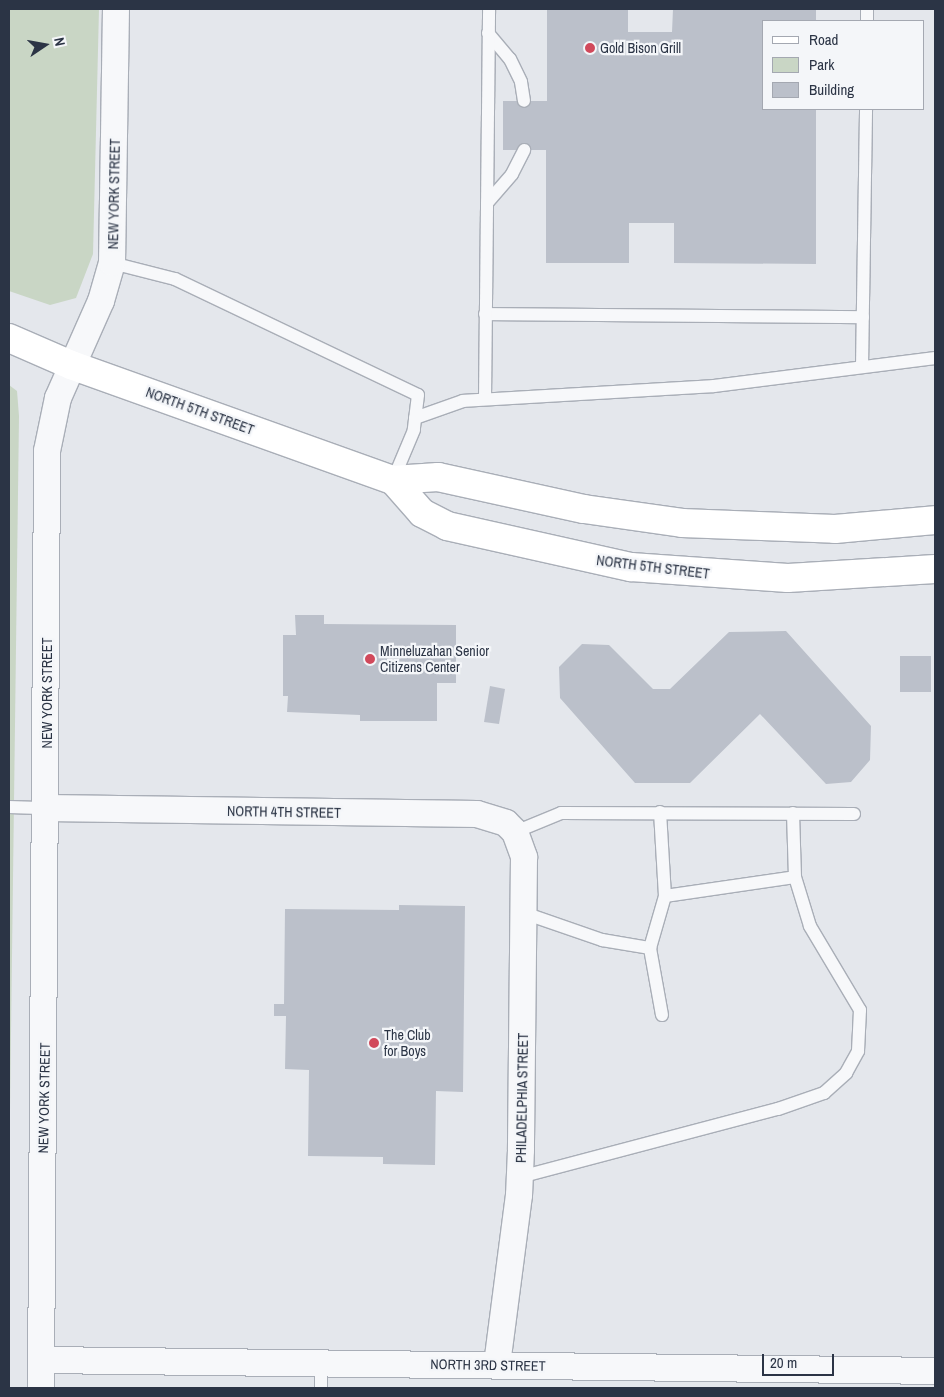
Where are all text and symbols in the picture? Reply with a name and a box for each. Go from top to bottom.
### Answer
north arrow [20,20,70,70]
legend [762,20,924,110]
text: Road [809,29,838,50]
text: N [50,36,69,48]
place label: Gold Bison Grill [600,40,681,56]
marker: Gold Bison Grill [584,42,596,54]
text: Park [809,54,834,75]
text: Building [809,79,854,100]
street label: NEW YORK STREET [105,138,123,250]
street label: NORTH 5TH STREET [144,384,256,438]
street label: NORTH 5TH STREET [595,552,711,582]
street label: NEW YORK STREET [39,638,55,748]
place label: Minneluzahan Senior Citizens Center [380,643,489,676]
marker: Minneluzahan Senior Citizens Center [364,653,376,665]
street label: NORTH 4TH STREET [227,803,341,821]
place label: The Club for Boys [384,1027,431,1060]
street label: PHILADELPHIA STREET [512,1032,532,1164]
marker: The Club for Boys [368,1037,380,1049]
street label: NEW YORK STREET [35,1042,53,1154]
scale bar [764,1344,836,1376]
text: 20 m [770,1352,797,1373]
street label: NORTH 3RD STREET [430,1356,546,1374]

